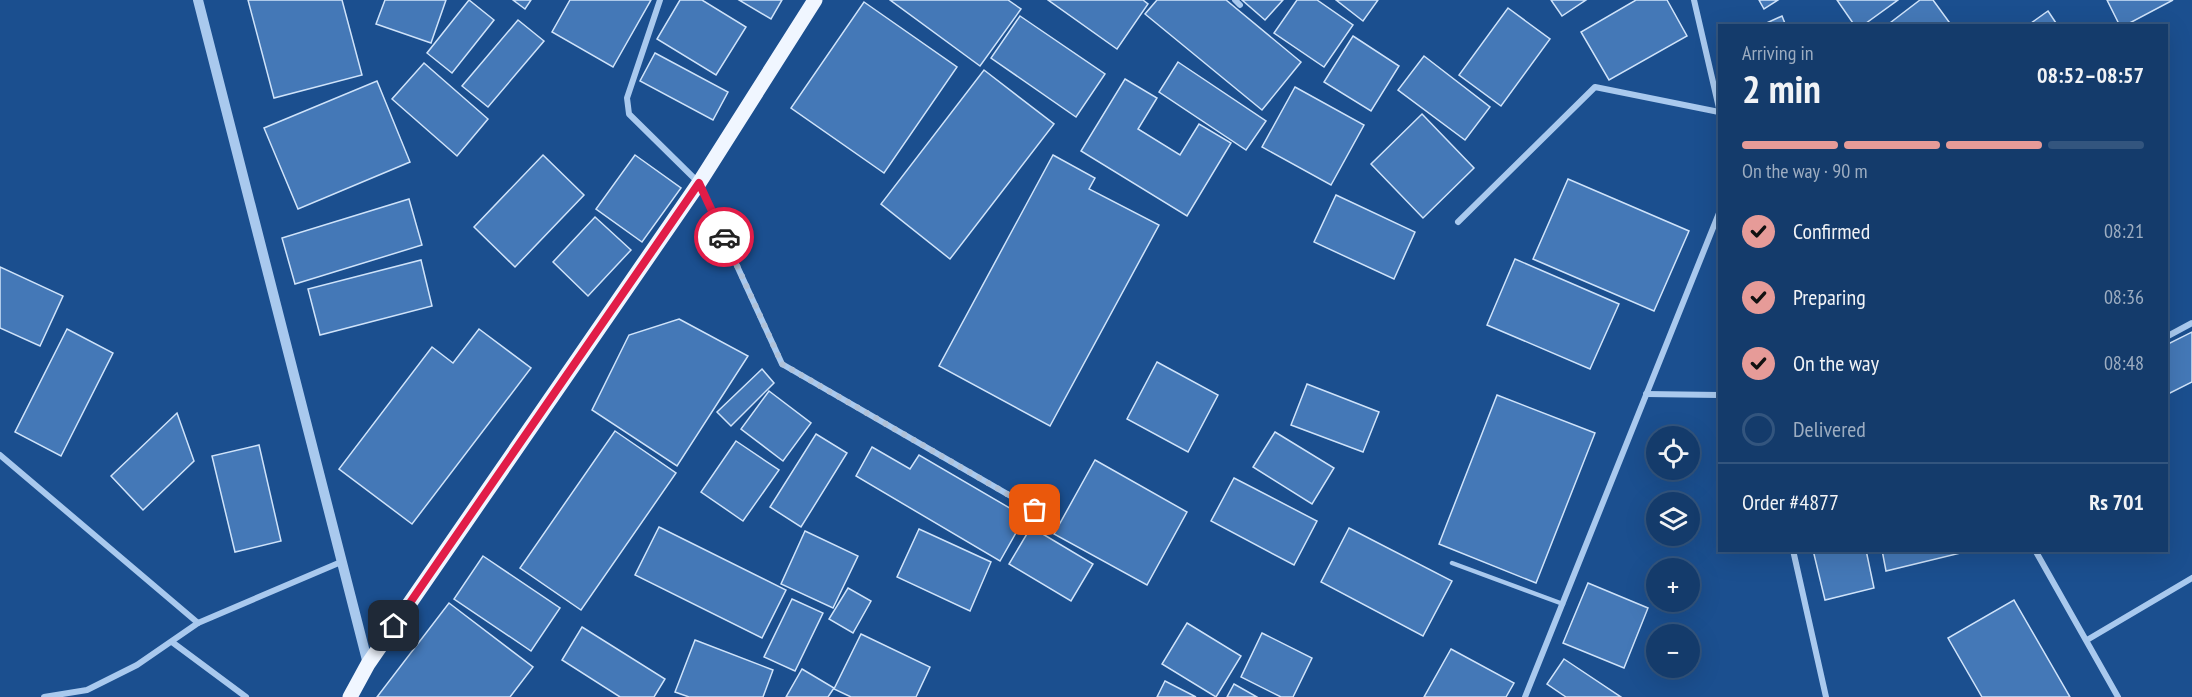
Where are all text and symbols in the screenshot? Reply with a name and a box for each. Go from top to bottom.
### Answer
text: Arriving in [1742,40,1814,66]
text: 08:52–08:57 [2037,61,2144,89]
text: 2 min [1742,63,1821,114]
text: On the way · 90 m [1742,158,1868,184]
courier [694,207,754,267]
icon: check [1742,215,1775,248]
text: Confirmed [1793,217,1870,245]
text: 08:21 [2104,218,2144,244]
icon: car [708,221,741,254]
icon: check [1742,281,1775,314]
text: Preparing [1793,283,1866,311]
text: 08:36 [2104,284,2144,310]
icon: check [1742,347,1775,380]
text: On the way [1793,349,1879,377]
text: 08:48 [2104,350,2144,376]
text: Delivered [1793,415,1866,443]
map controls [1646,426,1700,678]
button: locate [1646,426,1700,480]
pin [1009,484,1060,535]
text: Order #4877 [1742,488,1839,516]
text: Rs 701 [2089,488,2144,516]
button: layers [1646,492,1700,546]
icon: bag [1018,493,1051,526]
button: + [1646,558,1700,612]
pin [368,600,419,651]
icon: home [377,609,410,642]
button: − [1646,624,1700,678]

